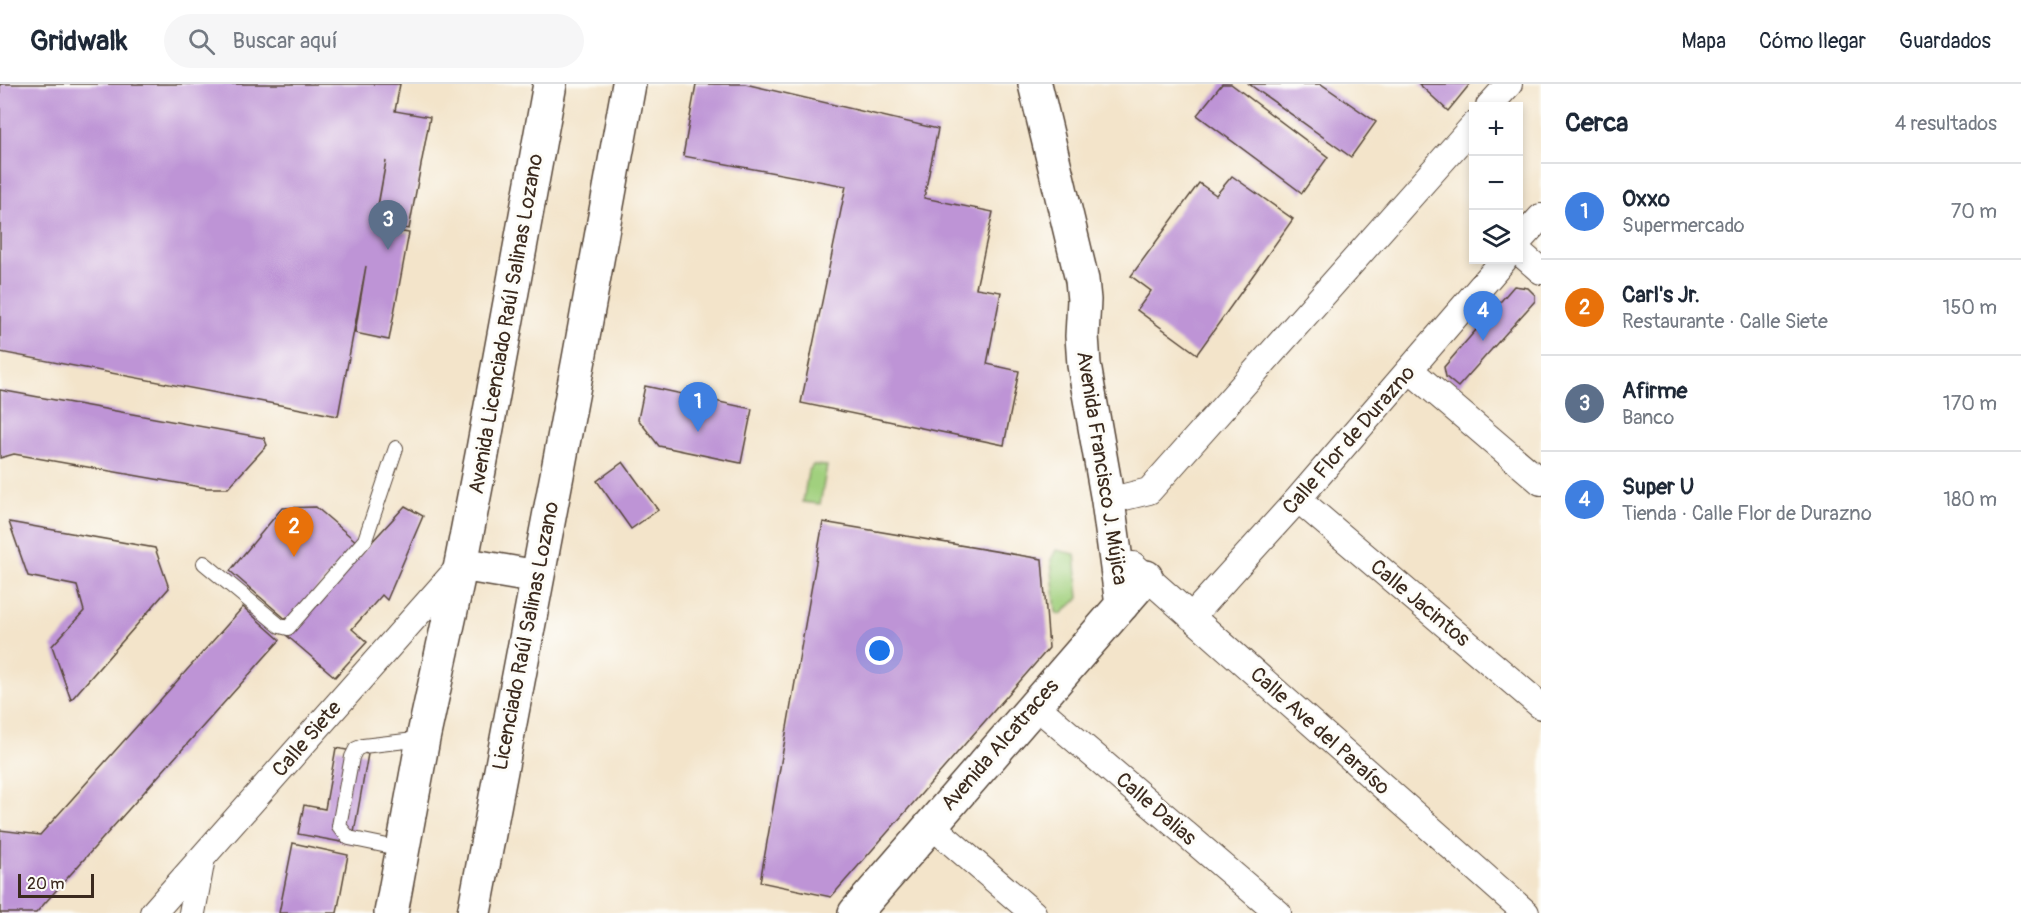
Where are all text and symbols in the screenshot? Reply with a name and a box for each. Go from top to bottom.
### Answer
search box [164,14,584,68]
text: Gridwalk [30,24,128,59]
icon: search [185,25,218,58]
text: Buscar aquí [233,27,338,55]
text: Mapa [1681,28,1726,55]
text: Cómo llegar [1759,28,1866,55]
text: Guardados [1899,28,1991,55]
map controls [1469,102,1523,264]
button: + [1469,102,1523,156]
text: Cerca [1565,107,1628,139]
text: 4 resultados [1895,111,1997,136]
street label: Avenida Licenciado Raúl Salinas Lozano [463,152,549,496]
button: − [1469,156,1523,210]
text: Oxxo [1622,185,1670,213]
text: 1 [1581,199,1588,224]
text: 70 m [1951,199,1997,224]
pin: 3 [368,200,408,250]
button: layers [1469,210,1523,264]
text: Supermercado [1622,213,1745,238]
text: Carl's Jr. [1622,281,1700,309]
pin: 4 [1464,292,1502,341]
text: 2 [1579,295,1590,320]
text: 150 m [1943,295,1997,320]
text: Restaurante · Calle Siete [1622,309,1828,334]
street label: Avenida Francisco J. Mújica [1070,349,1134,587]
street label: Calle Flor de Durazno [1277,360,1421,520]
text: Afirme [1622,377,1687,405]
pin: 1 [678,382,718,432]
text: 3 [1579,391,1590,416]
text: 170 m [1943,391,1997,416]
text: Banco [1622,405,1674,430]
text: Super U [1622,473,1694,501]
text: 4 [1579,487,1590,512]
text: 180 m [1943,487,1997,512]
street label: Licenciado Raúl Salinas Lozano [487,499,565,773]
text: Tienda · Calle Flor de Durazno [1622,501,1872,526]
pin: 2 [274,508,314,557]
street label: Calle Jacintos [1364,553,1476,653]
your location [865,636,894,665]
street label: Calle Ave del Paraíso [1244,661,1396,801]
street label: Avenida Alcatraces [935,673,1065,817]
street label: Calle Siete [266,695,348,783]
street label: Calle Dalias [1110,767,1202,852]
scale bar [18,871,94,898]
text: 20 m [27,874,65,894]

